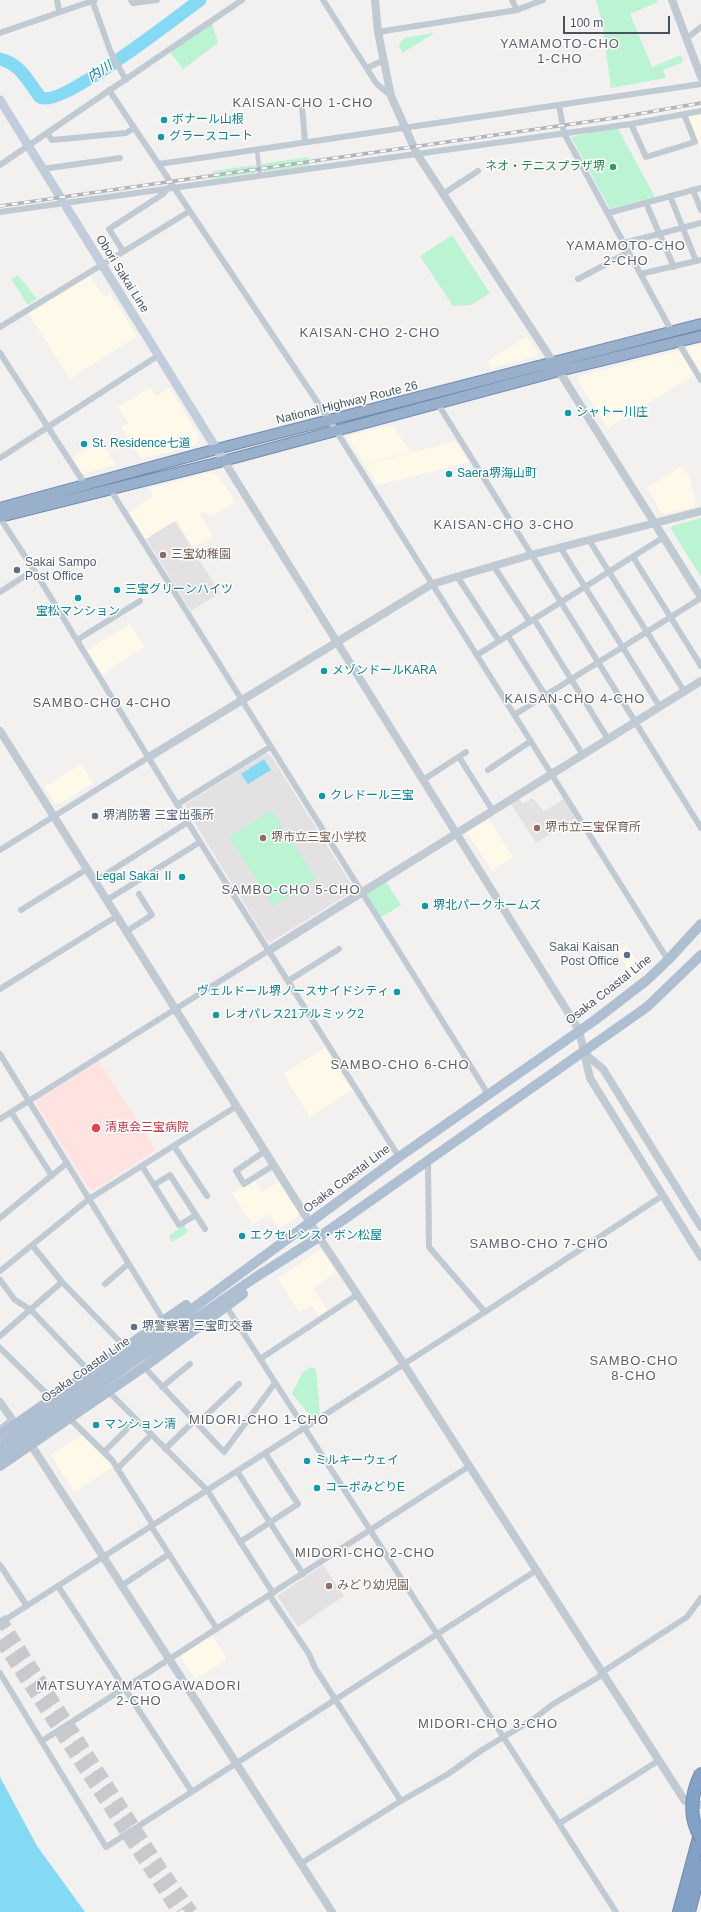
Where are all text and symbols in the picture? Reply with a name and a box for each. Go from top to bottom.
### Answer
scale bar [565,8,672,34]
text: 100 m [570,16,603,30]
district label: YAMAMOTO-CHO 1-CHO [500,36,620,67]
water label: 内川 [85,58,115,86]
district label: KAISAN-CHO 1-CHO [233,95,373,111]
place label: ボナール山根 [172,113,244,127]
marker: ボナール山根 [159,115,169,125]
place label: グラースコート [169,130,253,144]
marker: グラースコート [156,132,166,142]
place label: ネオ・テニスプラザ堺 [485,160,605,174]
marker: ネオ・テニスプラザ堺 [608,162,618,172]
street label: Obori Sakai Line [92,233,152,315]
district label: YAMAMOTO-CHO 2-CHO [566,238,686,269]
district label: KAISAN-CHO 2-CHO [300,325,440,341]
street label: National Highway Route 26 [275,378,419,428]
place label: シャトー川庄 [576,406,648,420]
marker: シャトー川庄 [563,408,573,418]
place label: St. Residence七道 [92,437,191,451]
marker: St. Residence七道 [79,439,89,449]
place label: Saera堺海山町 [457,467,537,481]
marker: Saera堺海山町 [444,469,454,479]
district label: KAISAN-CHO 3-CHO [434,517,574,533]
place label: 三宝幼稚園 [171,548,231,562]
marker: 三宝幼稚園 [158,550,168,560]
place label: Sakai Sampo Post Office [25,556,96,584]
marker: Sakai Sampo Post Office [12,565,22,575]
place label: 三宝グリーンハイツ [125,583,233,597]
marker: 三宝グリーンハイツ [112,585,122,595]
marker: 宝松マンション [73,593,83,603]
place label: 宝松マンション [36,605,120,619]
place label: メゾンドールKARA [332,664,437,678]
marker: メゾンドールKARA [319,666,329,676]
district label: KAISAN-CHO 4-CHO [505,691,645,707]
district label: SAMBO-CHO 4-CHO [32,695,172,711]
place label: クレドール三宝 [330,789,414,803]
marker: クレドール三宝 [317,791,327,801]
place label: 堺消防署 三宝出張所 [103,809,214,823]
marker: 堺消防署 三宝出張所 [90,811,100,821]
place label: 堺市立三宝保育所 [545,821,641,835]
marker: 堺市立三宝保育所 [532,823,542,833]
place label: 堺市立三宝小学校 [271,831,367,845]
marker: 堺市立三宝小学校 [258,833,268,843]
place label: Legal Sakai Ⅱ [96,870,174,884]
marker: Legal Sakai Ⅱ [177,872,187,882]
district label: SAMBO-CHO 5-CHO [221,882,361,898]
place label: 堺北パークホームズ [433,899,541,913]
marker: 堺北パークホームズ [420,901,430,911]
place label: Sakai Kaisan Post Office [549,941,619,969]
marker: Sakai Kaisan Post Office [622,950,632,960]
street label: Osaka Coastal Line [563,952,655,1028]
place label: ヴェルドール堺ノースサイドシティ [197,985,389,999]
marker: ヴェルドール堺ノースサイドシティ [392,987,402,997]
place label: レオパレス21アルミック2 [224,1008,364,1022]
marker: レオパレス21アルミック2 [211,1010,221,1020]
district label: SAMBO-CHO 6-CHO [330,1057,470,1073]
place label: 清恵会三宝病院 [105,1121,189,1135]
marker: 清恵会三宝病院 [90,1122,102,1134]
street label: Osaka Coastal Line [301,1142,393,1216]
place label: エクセレンス・ボン松屋 [250,1229,382,1243]
marker: エクセレンス・ボン松屋 [237,1231,247,1241]
district label: SAMBO-CHO 7-CHO [469,1236,609,1252]
place label: 堺警察署 三宝町交番 [142,1320,253,1334]
marker: 堺警察署 三宝町交番 [129,1322,139,1332]
street label: Osaka Coastal Line [39,1334,133,1406]
district label: SAMBO-CHO 8-CHO [589,1353,679,1384]
district label: MIDORI-CHO 1-CHO [189,1412,329,1428]
place label: マンション清 [104,1418,176,1432]
marker: マンション清 [91,1420,101,1430]
place label: ミルキーウェイ [315,1454,399,1468]
marker: ミルキーウェイ [302,1456,312,1466]
place label: コーポみどりE [325,1481,405,1495]
marker: コーポみどりE [312,1483,322,1493]
district label: MIDORI-CHO 2-CHO [295,1545,435,1561]
place label: みどり幼児園 [337,1579,409,1593]
marker: みどり幼児園 [324,1581,334,1591]
district label: MATSUYAYAMATOGAWADORI 2-CHO [37,1678,241,1709]
district label: MIDORI-CHO 3-CHO [418,1716,558,1732]

